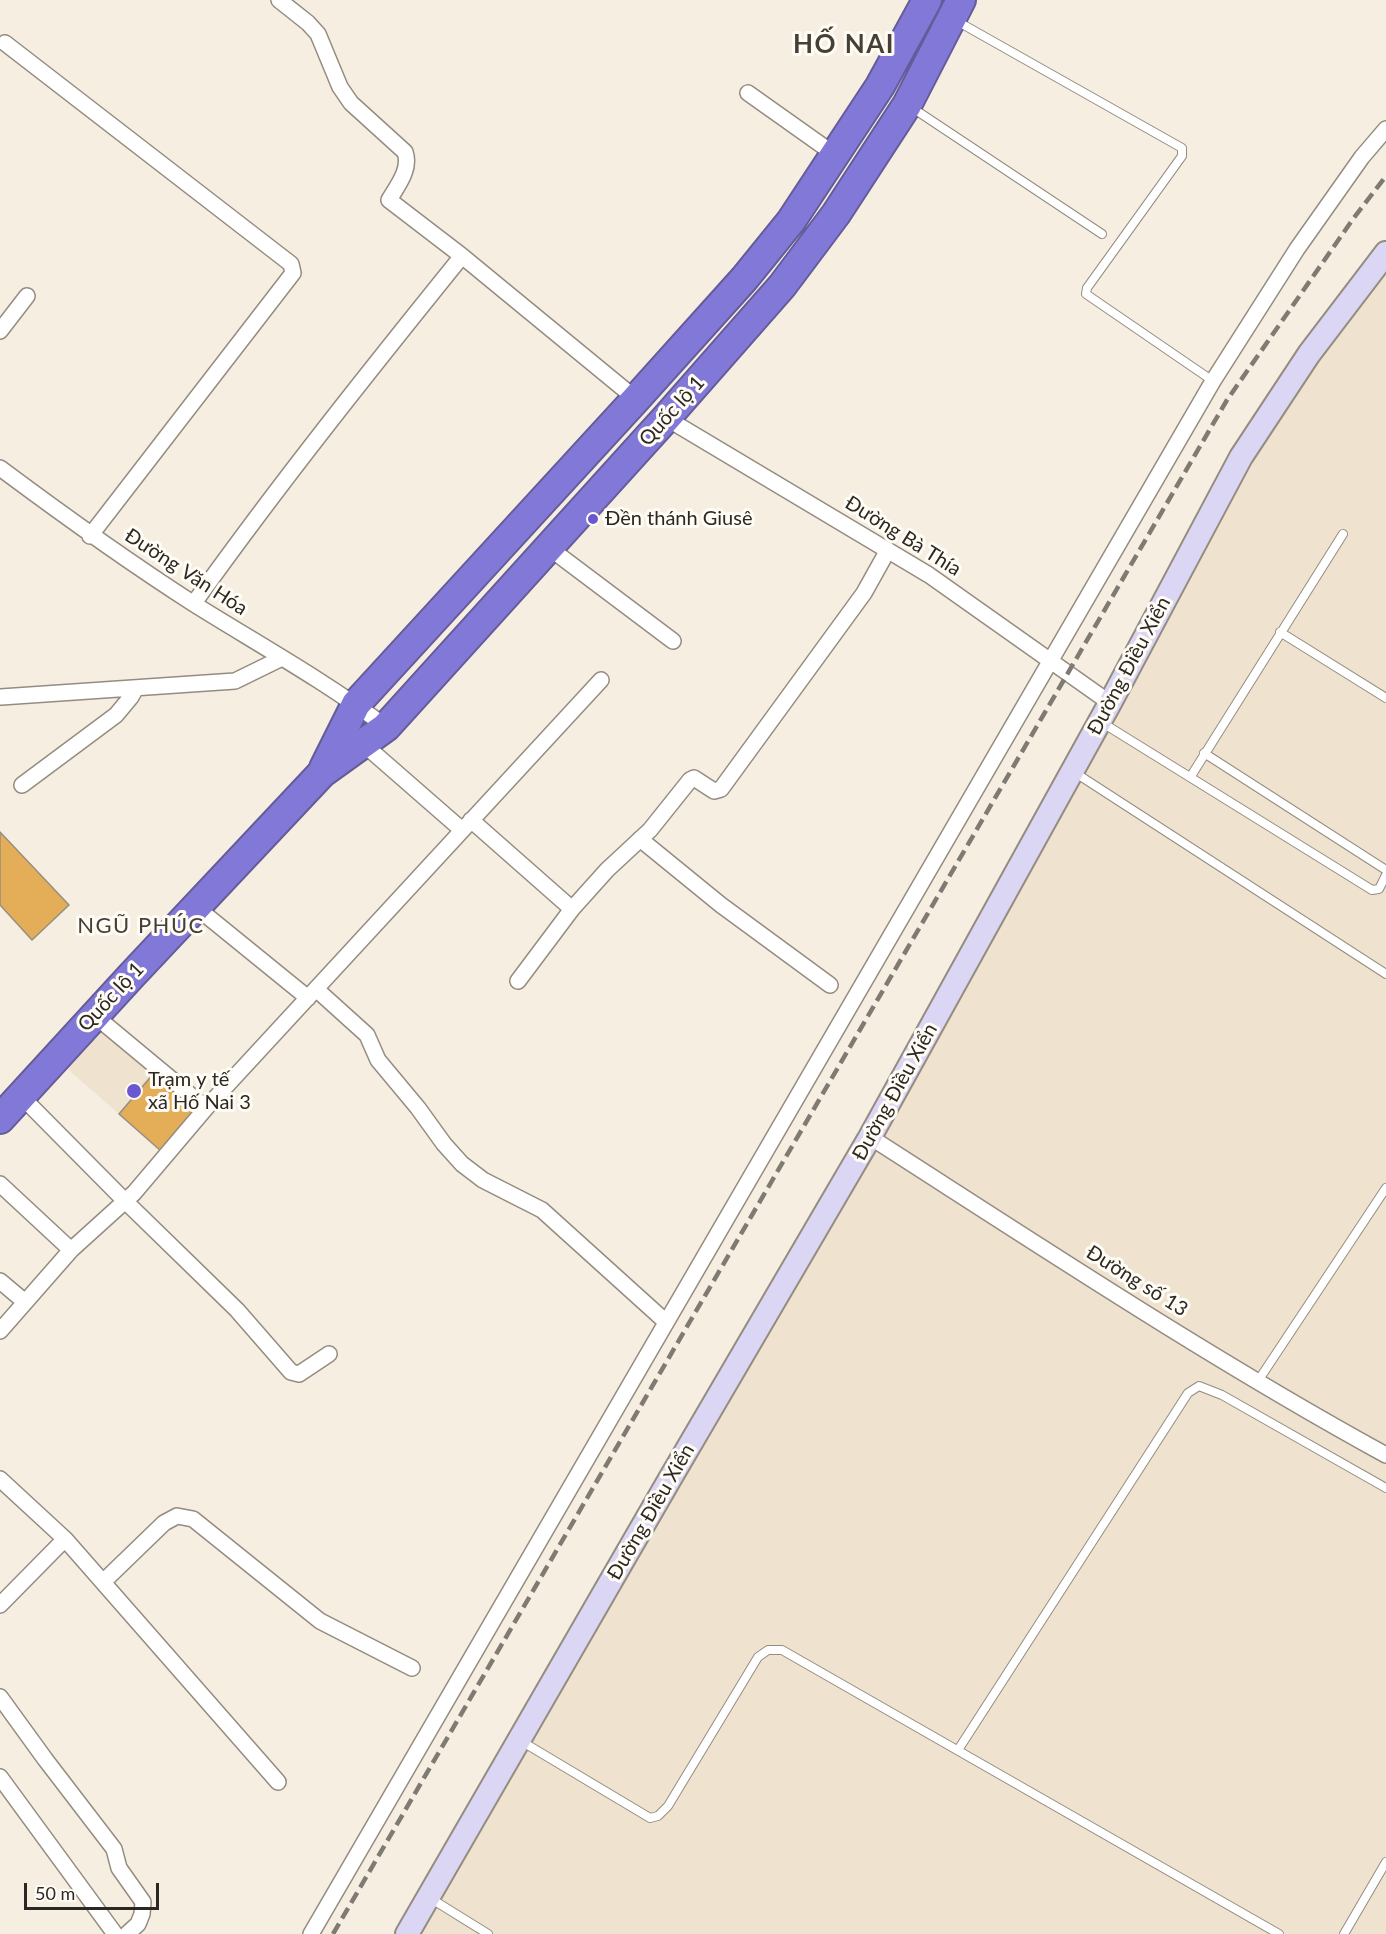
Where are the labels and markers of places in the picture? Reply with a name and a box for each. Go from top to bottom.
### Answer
place label: Đền thánh Giusê [605,507,752,531]
marker: Đền thánh Giusê [586,512,600,526]
place label: Trạm y tế xã Hố Nai 3 [148,1068,251,1115]
marker: Trạm y tế xã Hố Nai 3 [125,1082,143,1100]

